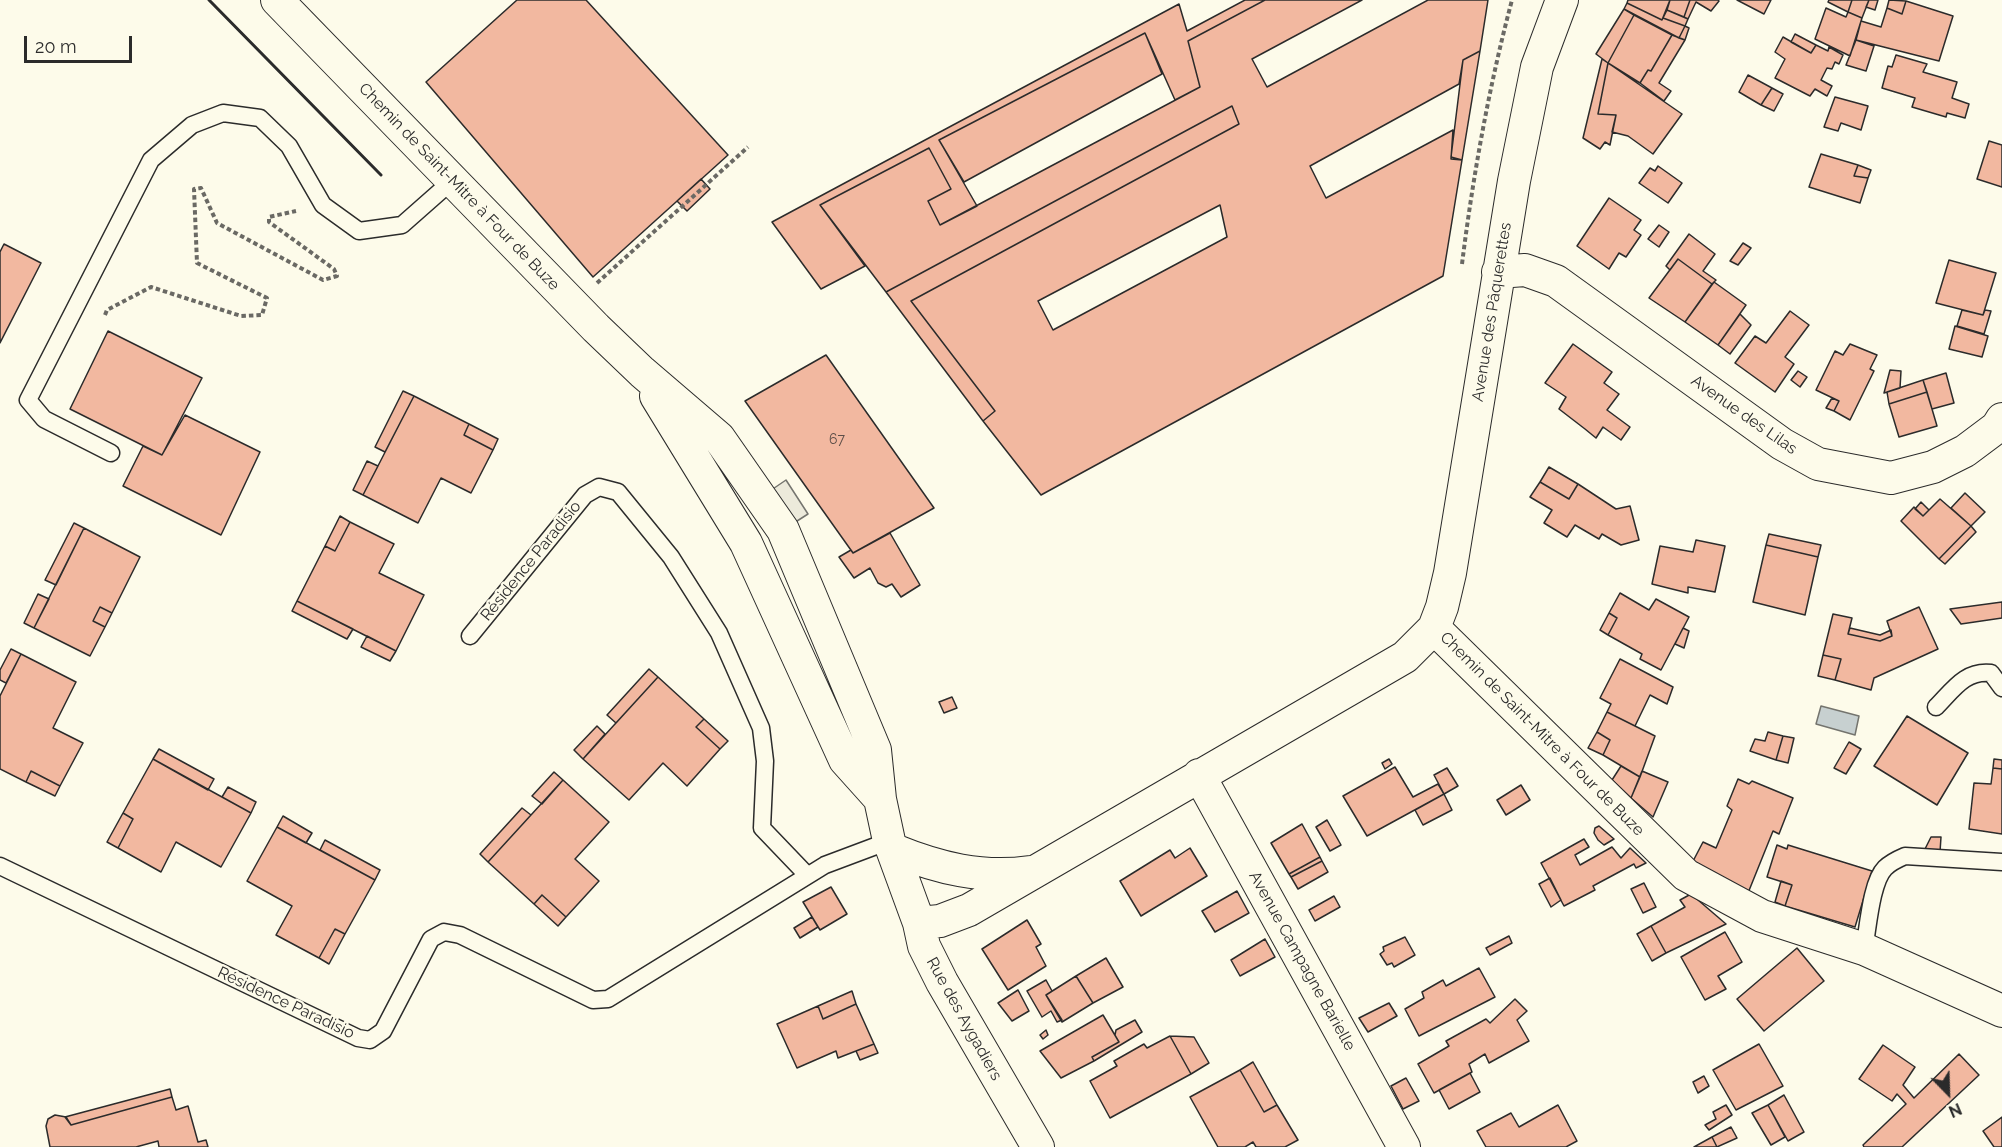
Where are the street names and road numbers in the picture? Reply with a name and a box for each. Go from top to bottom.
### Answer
street label: Chemin de Saint-Mitre à Four de Buze [355,79,563,295]
street label: Avenue des Pâquerettes [1468,221,1516,403]
street label: Avenue des Lilas [1687,371,1801,459]
street label: Résidence Paradisio [477,497,585,625]
street label: Chemin de Saint-Mitre à Four de Buze [1436,628,1648,840]
street label: Avenue Campagne Barielle [1245,868,1359,1054]
street label: Rue des Aygadiers [922,954,1006,1084]
street label: Résidence Paradisio [215,963,357,1043]

